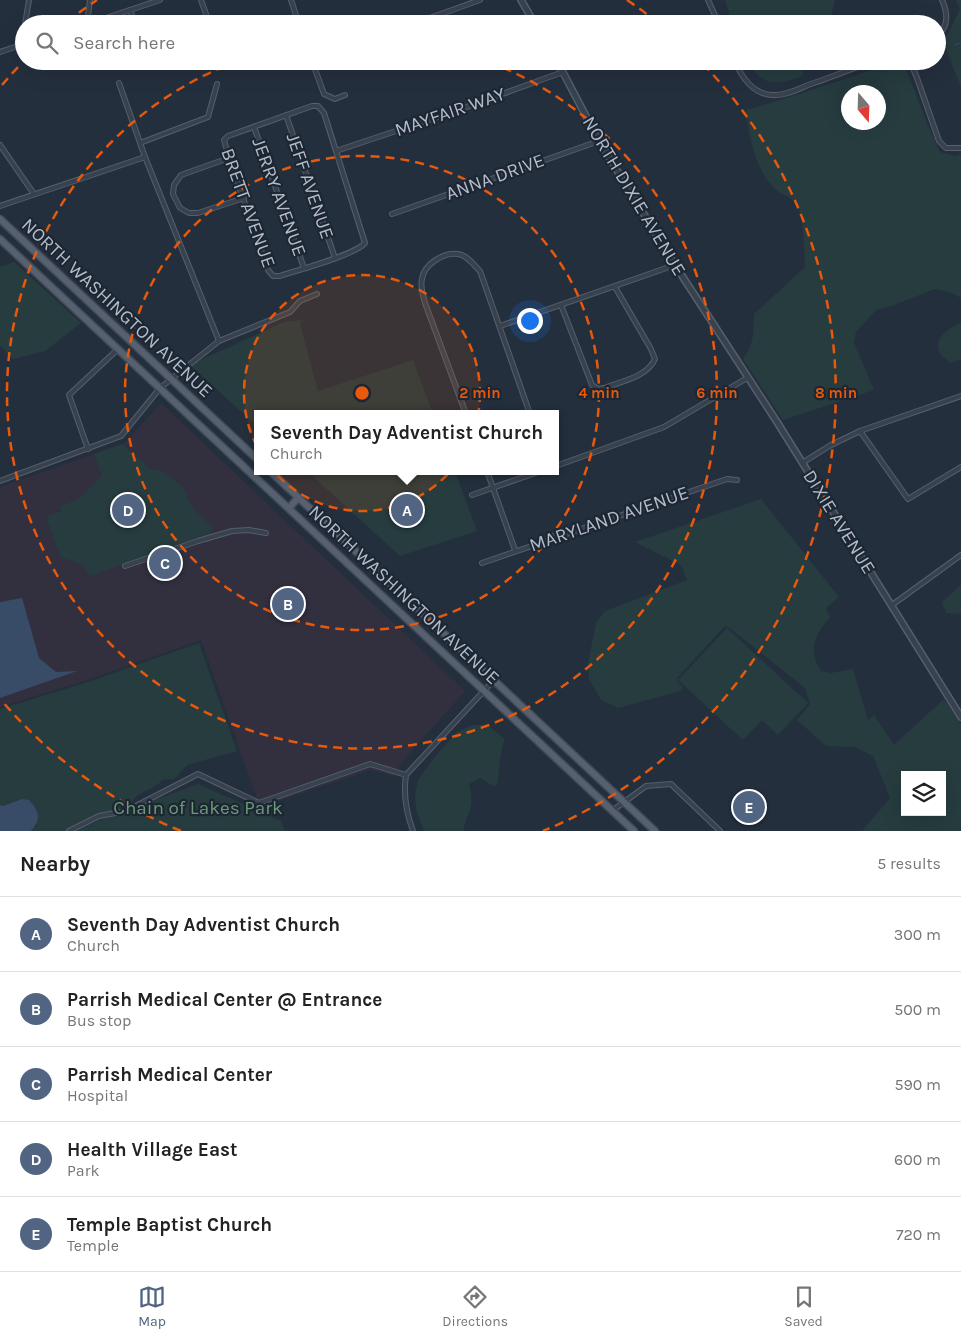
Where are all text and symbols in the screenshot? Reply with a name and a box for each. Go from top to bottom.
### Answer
search box [15,15,946,70]
icon: search [33,29,61,57]
text: Search here [73,32,175,54]
street label: MAYFAIR WAY [392,83,509,141]
north arrow [841,85,886,130]
street label: NORTH DIXIE AVENUE [578,112,690,280]
street label: JEFF AVENUE [282,130,338,242]
street label: JERRY AVENUE [247,135,311,259]
street label: BRETT AVENUE [216,145,280,271]
street label: ANNA DRIVE [443,149,547,205]
street label: NORTH WASHINGTON AVENUE [17,214,217,402]
your location [517,308,543,334]
centre of rings [353,384,371,402]
text: 2 min [459,384,501,402]
text: 4 min [578,384,620,402]
text: 6 min [696,384,738,402]
text: 8 min [815,384,857,402]
popup [254,410,559,475]
text: Seventh Day Adventist Church [270,422,543,444]
text: Church [270,444,323,463]
street label: DIXIE AVENUE [798,466,880,578]
street label: MARYLAND AVENUE [527,481,691,557]
pin: D [112,491,144,529]
pin: A [391,491,423,529]
street label: NORTH WASHINGTON AVENUE [304,500,504,690]
pin: C [149,544,181,582]
pin: B [272,585,304,623]
map controls [901,771,946,816]
button: layers [901,771,946,816]
pin: E [733,788,765,826]
park label: Chain of Lakes Park [113,797,283,819]
text: Nearby [20,852,90,876]
text: 5 results [877,854,941,873]
text: Seventh Day Adventist Church [67,914,340,936]
text: A [31,925,41,944]
text: 300 m [894,925,941,944]
text: Church [67,936,120,955]
text: Parrish Medical Center @ Entrance [67,989,382,1011]
text: B [31,1000,41,1019]
text: 500 m [894,1000,941,1019]
text: Bus stop [67,1011,131,1030]
text: Parrish Medical Center [67,1064,272,1086]
text: C [31,1075,41,1094]
text: 590 m [894,1075,941,1094]
text: Hospital [67,1086,128,1105]
text: Health Village East [67,1139,238,1161]
text: D [31,1150,41,1169]
text: 600 m [894,1150,941,1169]
text: Park [67,1161,99,1180]
text: Temple Baptist Church [67,1214,272,1236]
text: E [31,1225,41,1244]
text: 720 m [896,1225,941,1244]
text: Temple [67,1236,119,1255]
tab: Map [138,1283,166,1330]
tab: Directions [442,1283,508,1330]
tab: Saved [784,1283,823,1330]

